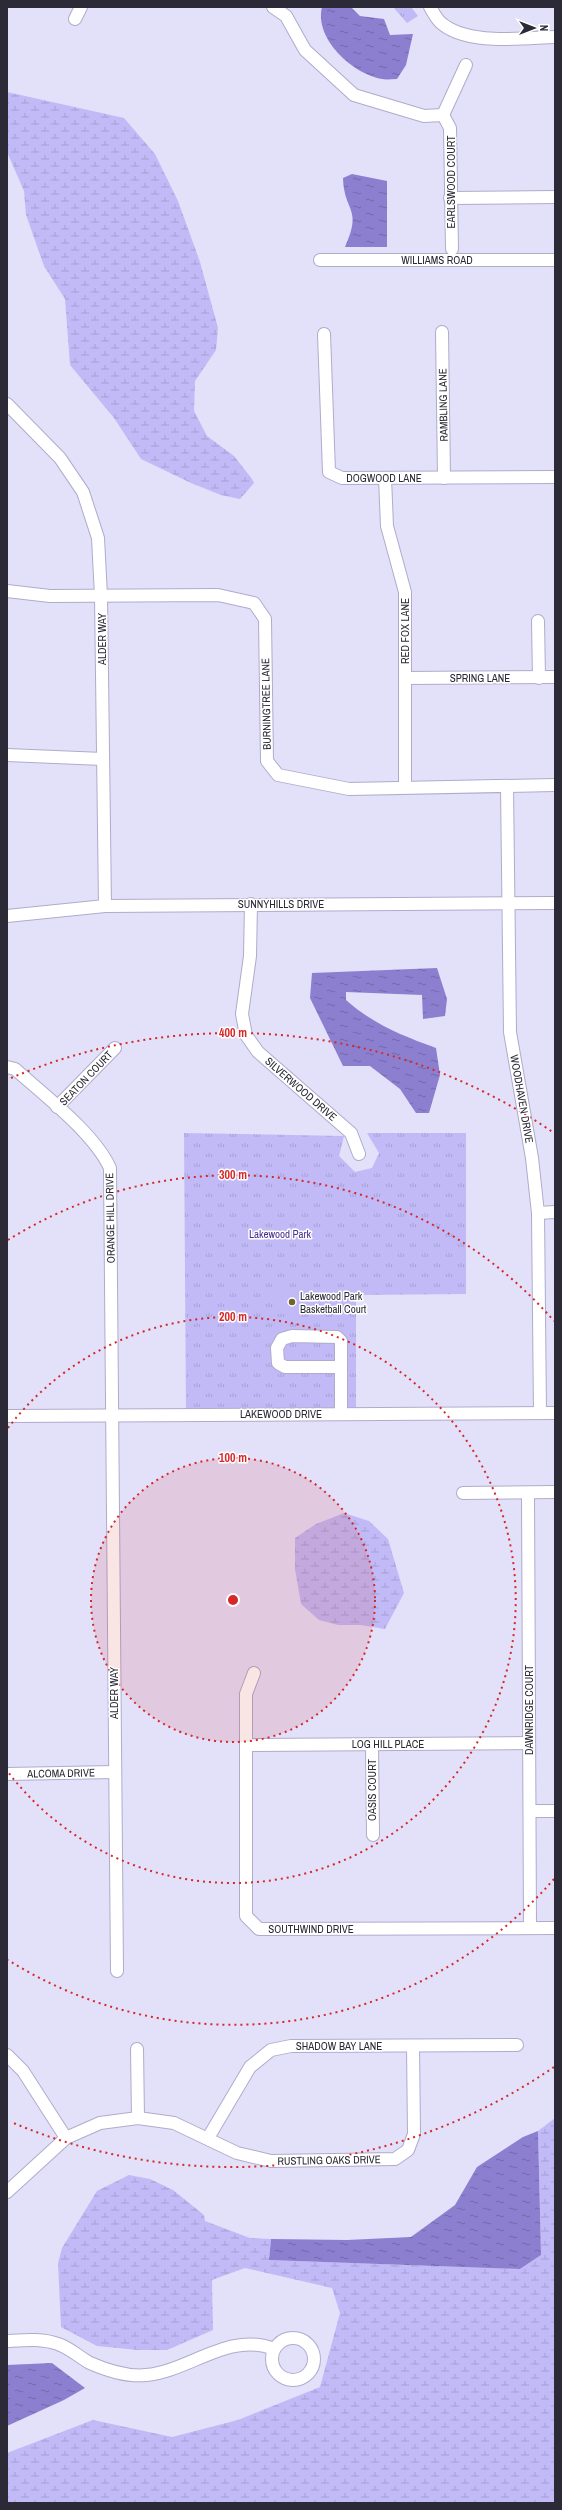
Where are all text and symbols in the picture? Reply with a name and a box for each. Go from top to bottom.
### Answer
north arrow [514,8,554,48]
text: N [537,25,551,31]
street label: EARLSWOOD COURT [444,135,458,229]
street label: WILLIAMS ROAD [401,253,473,267]
street label: RAMBLING LANE [435,368,451,442]
street label: DOGWOOD LANE [346,471,422,485]
street label: RED FOX LANE [398,598,412,664]
street label: ALDER WAY [95,613,109,666]
street label: BURNINGTREE LANE [258,658,274,750]
street label: SPRING LANE [450,671,510,685]
street label: SUNNYHILLS DRIVE [238,897,324,911]
text: 400 m [219,1025,247,1041]
street label: SEATON COURT [56,1047,116,1108]
street label: SILVERWOOD DRIVE [262,1054,340,1124]
street label: WOODHAVEN DRIVE [507,1054,537,1144]
text: 300 m [219,1167,247,1183]
street label: ORANGE HILL DRIVE [102,1173,118,1263]
park label: Lakewood Park [249,1227,312,1241]
place label: Lakewood Park Basketball Court [300,1289,367,1316]
marker: Lakewood Park Basketball Court [287,1297,297,1307]
text: 200 m [219,1309,247,1325]
street label: LAKEWOOD DRIVE [240,1407,322,1421]
text: 100 m [219,1450,247,1466]
centre of rings [226,1593,240,1607]
street label: DAWNRIDGE COURT [522,1664,536,1755]
street label: ALDER WAY [107,1667,121,1720]
street label: LOG HILL PLACE [352,1737,424,1751]
street label: OASIS COURT [365,1759,379,1821]
street label: ALCOMA DRIVE [26,1765,95,1781]
street label: SOUTHWIND DRIVE [268,1922,354,1936]
street label: SHADOW BAY LANE [296,2039,382,2053]
street label: RUSTLING OAKS DRIVE [277,2152,381,2168]

